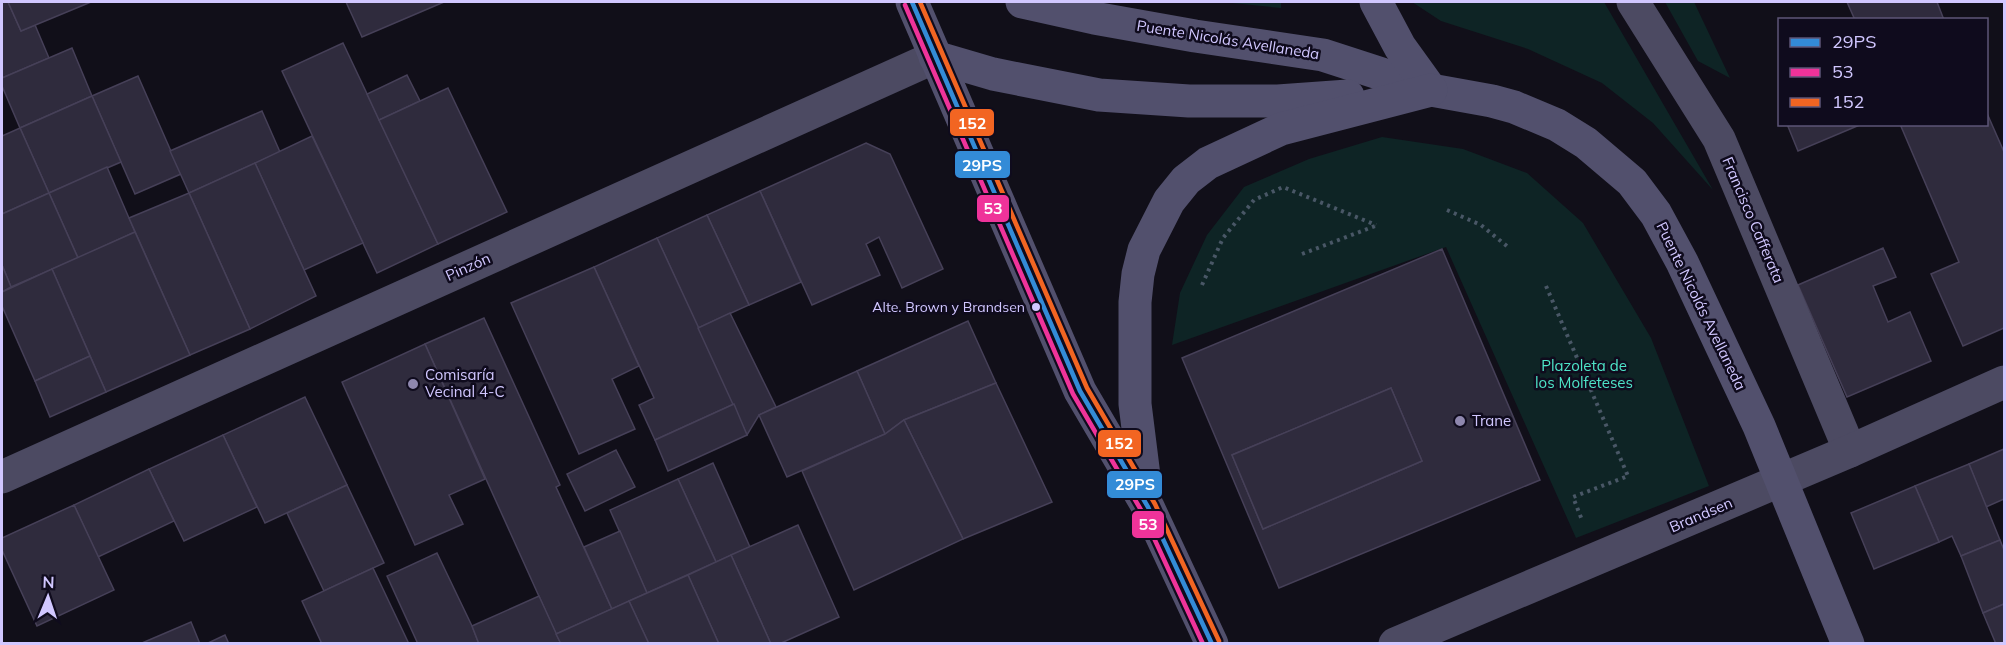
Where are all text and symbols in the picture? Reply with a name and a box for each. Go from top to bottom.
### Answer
street label: Puente Nicolás Avellaneda [1135,16,1321,63]
legend [1778,18,1988,126]
text: 29PS [1832,30,1877,53]
text: 53 [1832,60,1854,83]
text: 152 [1832,90,1864,113]
line badge: 152 [949,108,995,137]
text: 152 [958,113,986,133]
line badge: 29PS [954,150,1011,179]
street label: Francisco Cafferata [1718,154,1789,286]
text: 29PS [962,155,1002,175]
line badge: 53 [976,194,1010,223]
text: 53 [983,198,1003,218]
street label: Puente Nicolás Avellaneda [1652,219,1750,393]
street label: Pinzón [442,248,493,285]
place label: Alte. Brown y Brandsen [872,298,1025,316]
marker: Alte. Brown y Brandsen [1030,301,1042,313]
park label: Plazoleta de los Molfeteses [1535,356,1633,392]
place label: Comisaría Vecinal 4-C [425,365,505,401]
marker: Comisaría Vecinal 4-C [406,377,420,391]
place label: Trane [1472,411,1511,430]
marker: Trane [1453,414,1467,428]
line badge: 152 [1097,429,1142,458]
text: 152 [1105,433,1133,453]
line badge: 29PS [1106,470,1163,499]
text: 29PS [1115,474,1155,494]
street label: Brandsen [1666,493,1735,536]
line badge: 53 [1131,510,1165,539]
text: 53 [1138,514,1158,534]
north arrow [18,567,78,627]
text: N [42,572,55,592]

